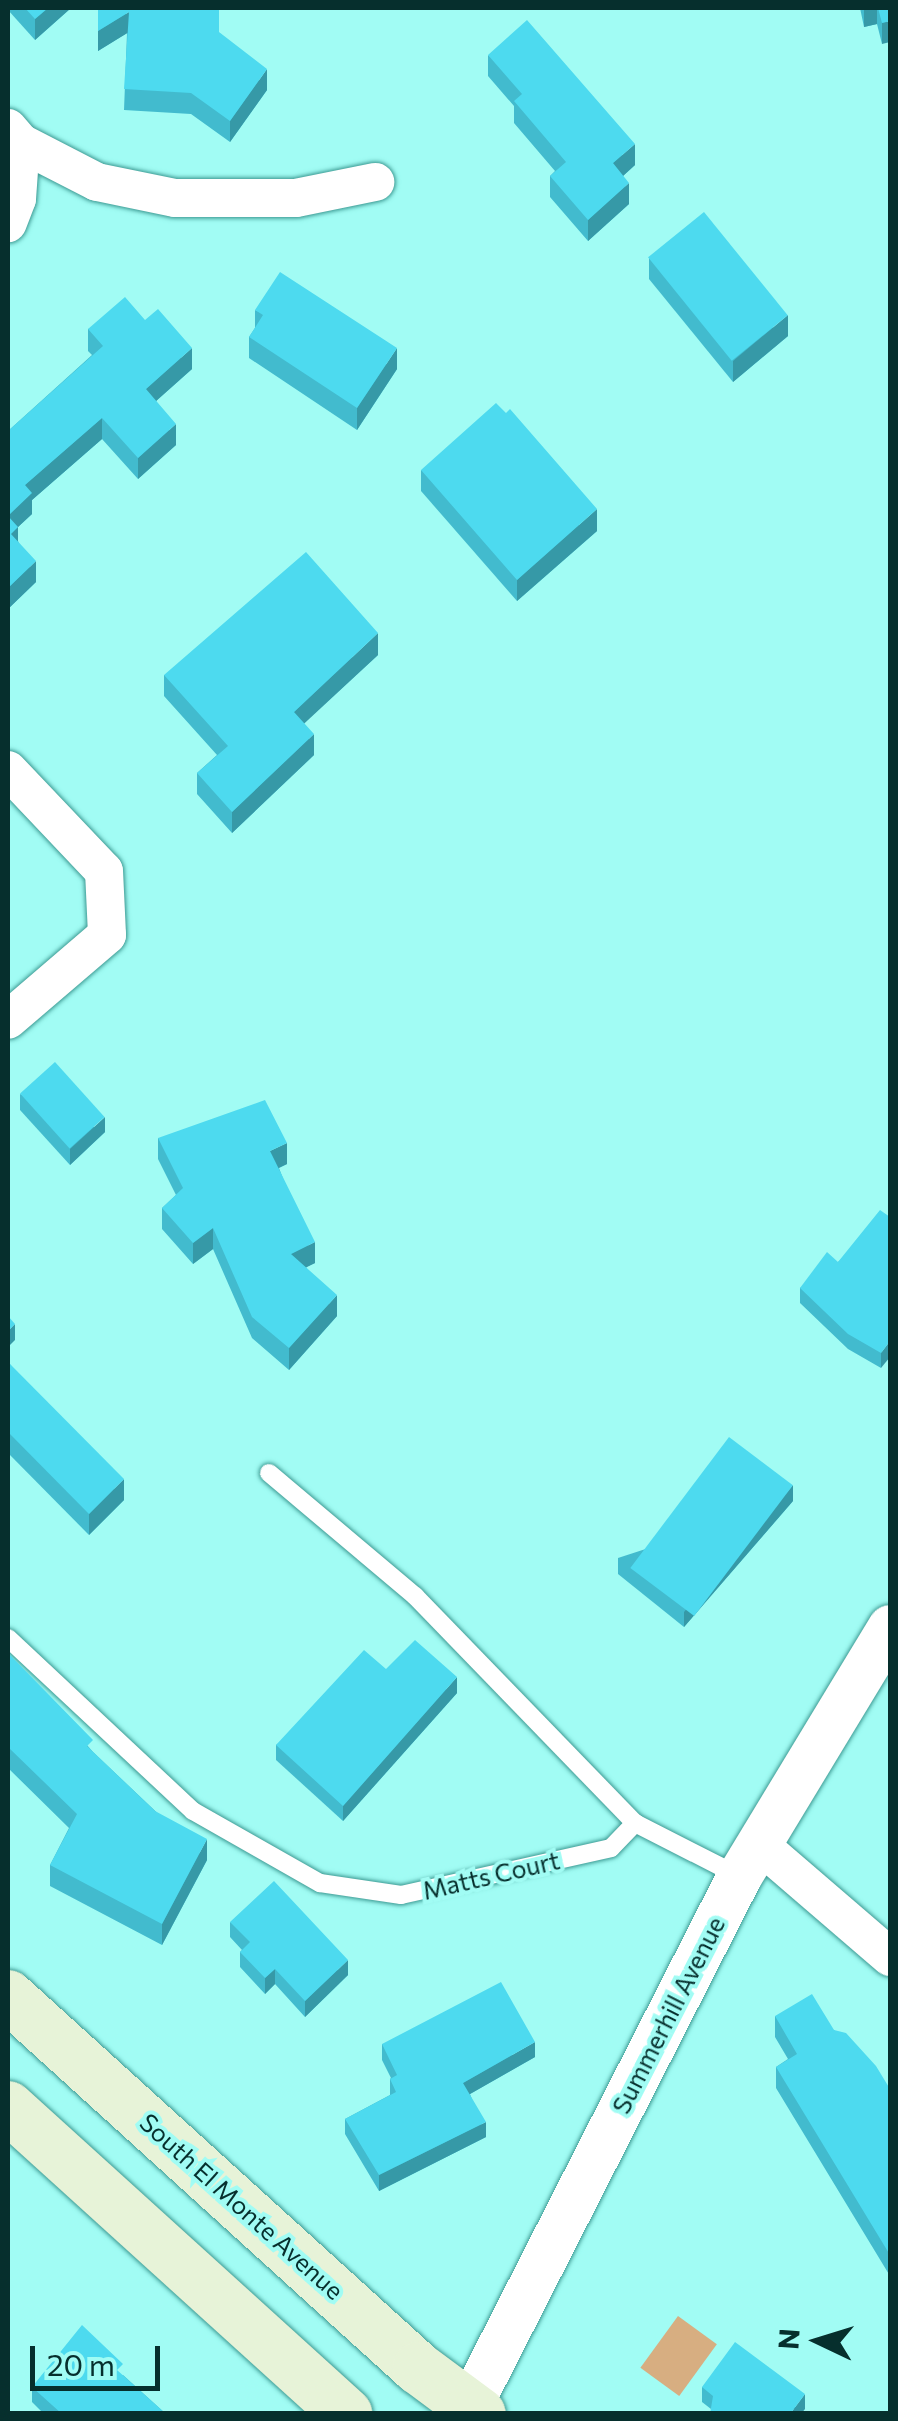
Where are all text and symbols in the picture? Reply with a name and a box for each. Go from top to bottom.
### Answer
street label: Matts Court [420,1845,562,1905]
street label: Summerhill Avenue [605,1912,731,2118]
street label: South El Monte Avenue [134,2107,350,2305]
north arrow [768,2291,868,2391]
scale bar [35,2326,165,2388]
text: N [770,2327,806,2351]
text: 20 m [47,2345,115,2382]

